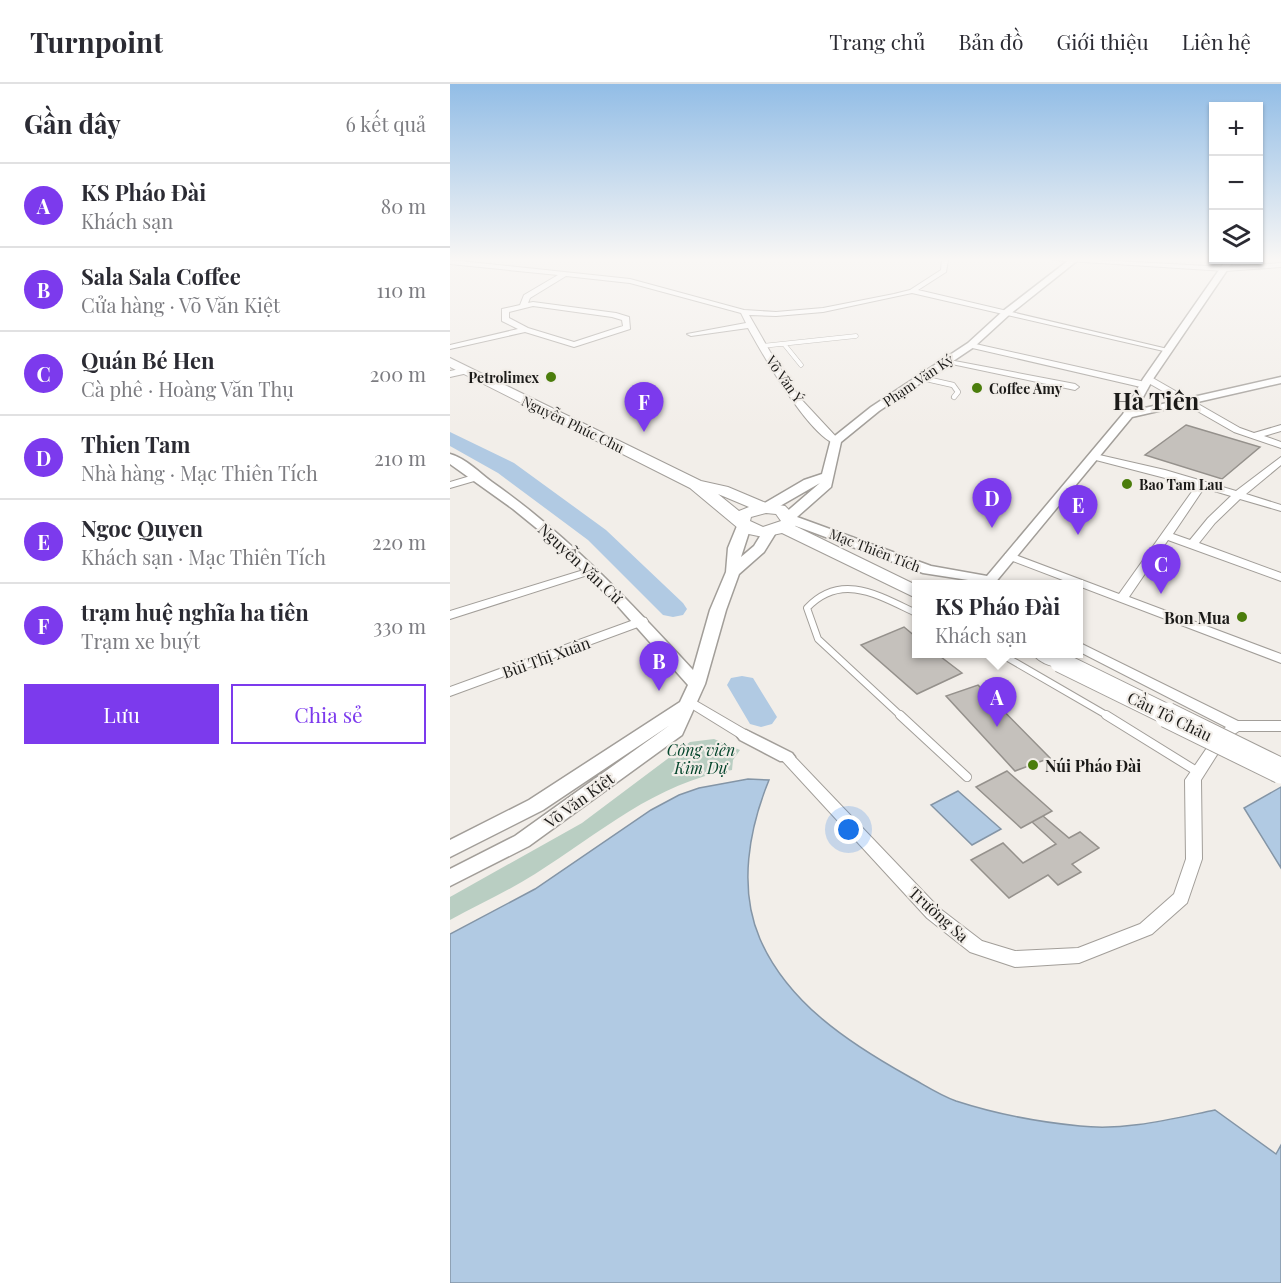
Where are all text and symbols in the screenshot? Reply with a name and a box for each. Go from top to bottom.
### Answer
text: Turnpoint [30,23,163,60]
text: Trang chủ [829,27,925,55]
text: Bản đồ [958,27,1023,55]
text: Giới thiệu [1056,27,1149,55]
text: Liên hệ [1182,27,1251,55]
map controls [1209,102,1263,264]
button: + [1209,102,1263,156]
text: Gần đây [24,106,121,141]
text: 6 kết quả [346,110,426,137]
button: − [1209,156,1263,210]
text: KS Pháo Đài [81,177,206,207]
text: A [37,192,50,219]
text: 80 m [381,192,426,219]
text: Khách sạn [81,207,173,234]
button: layers [1209,210,1263,264]
text: Sala Sala Coffee [81,261,241,291]
text: B [37,276,50,303]
text: 110 m [376,276,426,303]
text: Cửa hàng · Võ Văn Kiệt [81,291,280,318]
text: Quán Bé Hen [81,345,214,375]
street label: Phạm Văn Ký [879,349,957,411]
street label: Võ Văn Ý [761,351,808,407]
text: C [36,360,51,387]
text: 200 m [370,360,426,387]
place label: Petrolimex [468,368,539,387]
marker: Petrolimex [544,370,558,384]
text: Cà phê · Hoàng Văn Thụ [81,375,294,402]
place label: Coffee Amy [989,379,1063,398]
marker: Coffee Amy [970,381,984,395]
pin: F [624,382,664,432]
district label: Hà Tiên [1113,384,1200,416]
street label: Nguyễn Phúc Chu [519,390,628,457]
text: Thien Tam [81,429,190,459]
text: D [36,444,51,471]
text: 210 m [374,444,426,471]
text: Nhà hàng · Mạc Thiên Tích [81,459,318,486]
place label: Bao Tam Lau [1139,475,1223,494]
marker: Bao Tam Lau [1120,477,1134,491]
pin: D [972,478,1012,528]
pin: E [1058,486,1098,535]
text: Ngoc Quyen [81,513,203,543]
street label: Nguyễn Văn Cừ [534,518,628,608]
street label: Mạc Thiên Tích [827,524,924,576]
text: E [37,528,50,555]
text: 220 m [372,528,426,555]
text: Khách sạn · Mạc Thiên Tích [81,543,326,570]
pin: C [1142,544,1180,594]
popup [912,580,1083,658]
text: KS Pháo Đài [935,591,1060,621]
text: trạm huệ nghĩa ha tiên [81,597,309,627]
place label: Bon Mua [1164,607,1231,628]
marker: Bon Mua [1235,610,1249,624]
text: F [38,612,49,639]
text: 330 m [373,612,426,639]
text: Khách sạn [935,621,1027,648]
text: Trạm xe buýt [81,627,200,654]
street label: Bùi Thị Xuân [499,631,593,683]
pin: B [640,642,678,691]
pin: A [978,678,1016,727]
button: Lưu [24,684,219,744]
button: Chia sẻ [231,684,426,744]
street label: Cầu Tô Châu [1124,685,1217,746]
park label: Công viên Kim Dự [667,739,735,778]
place label: Núi Pháo Đài [1045,755,1141,776]
marker: Núi Pháo Đài [1026,758,1040,772]
street label: Võ Văn Kiệt [539,768,618,833]
your location [834,815,863,844]
street label: Trường Sa [905,882,973,946]

